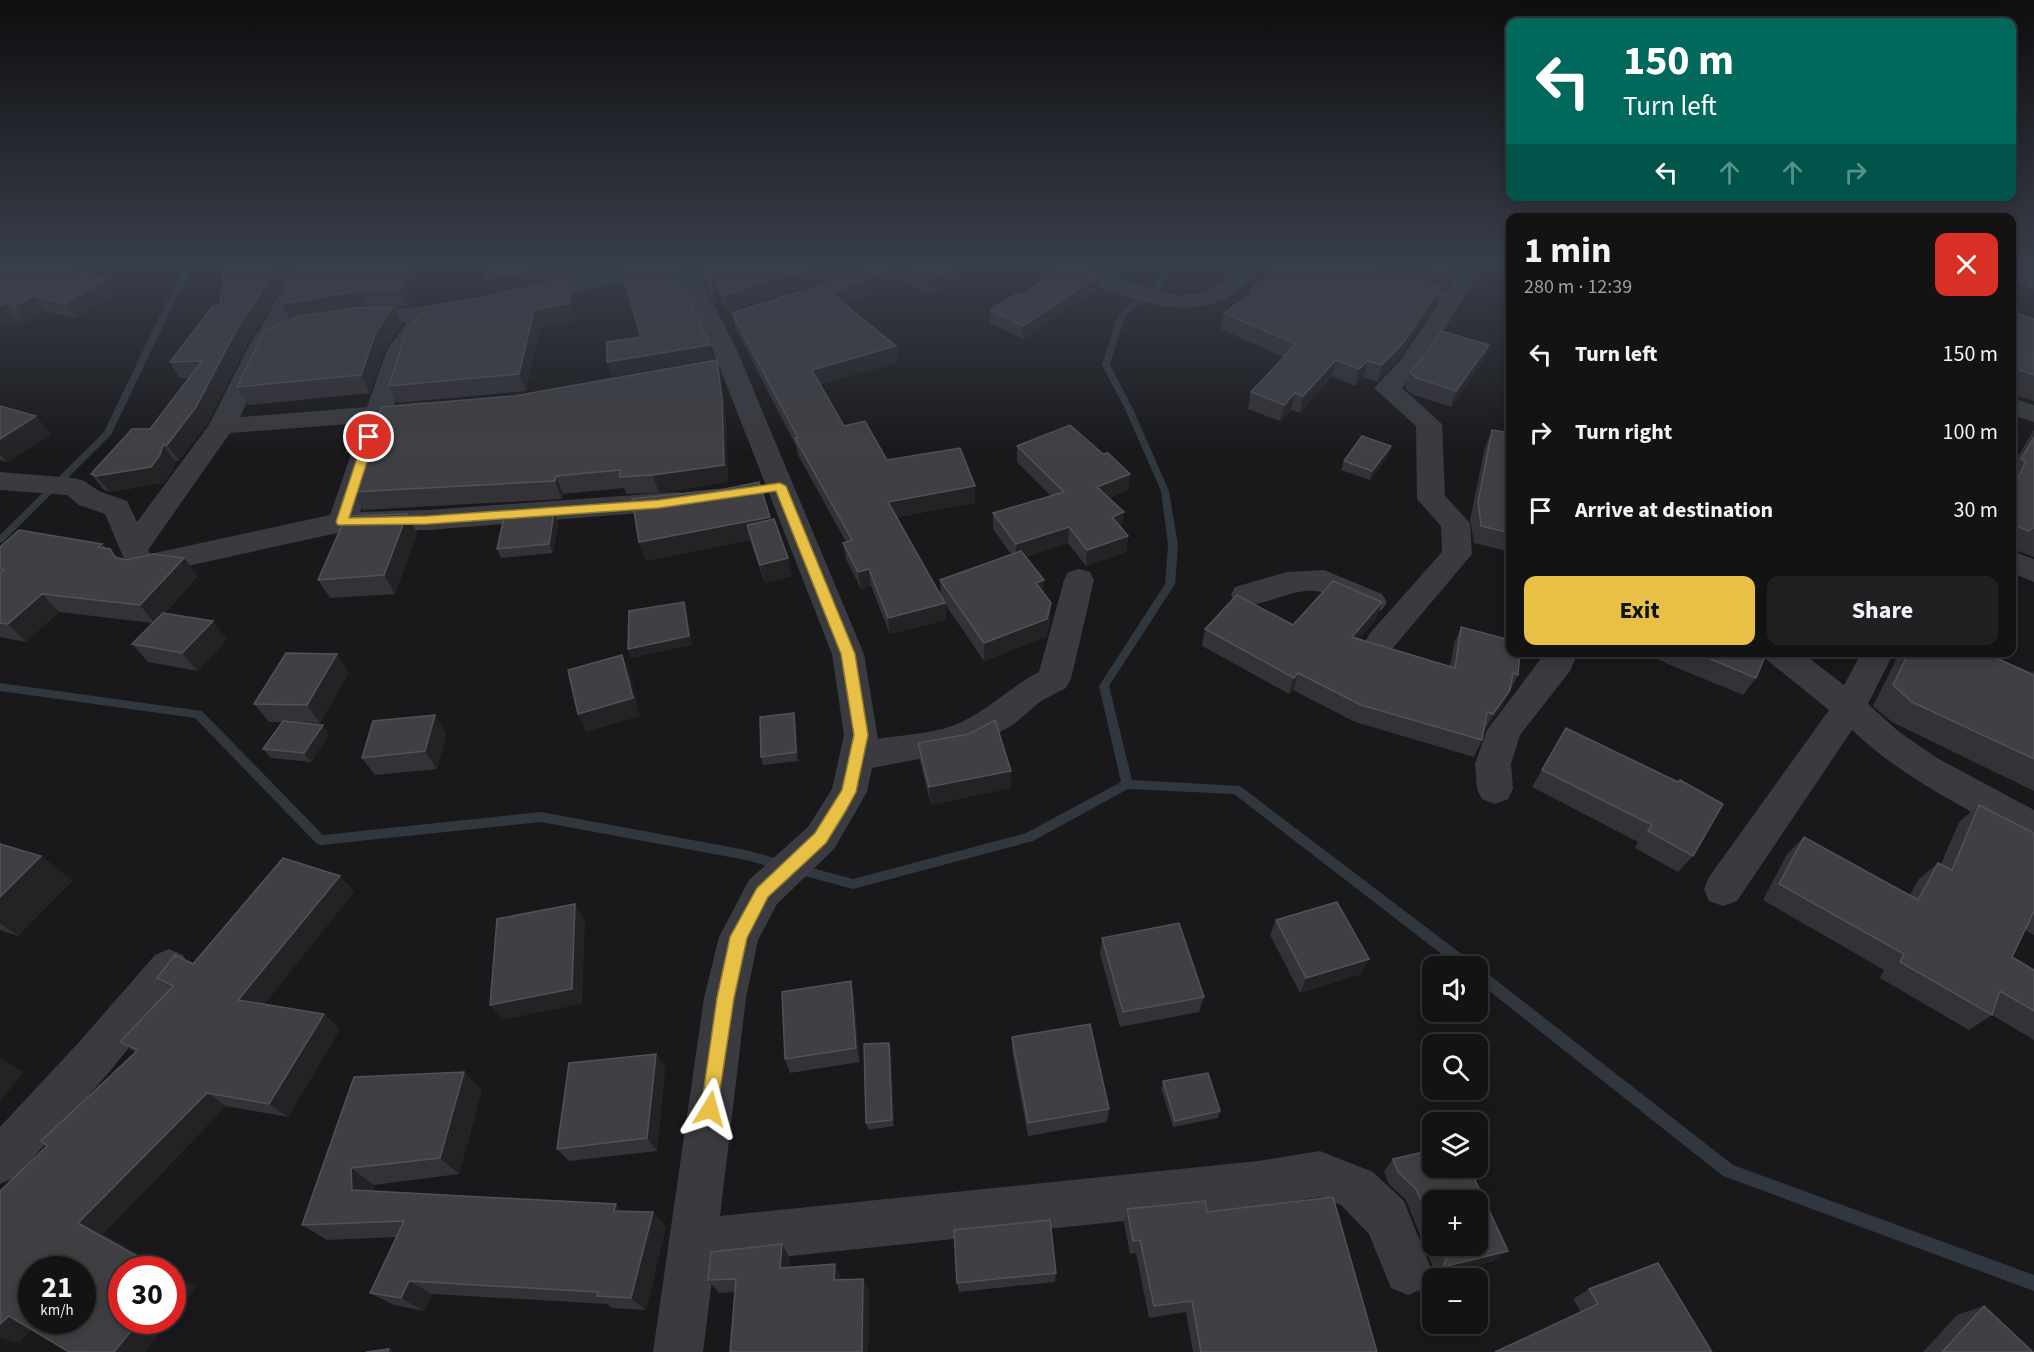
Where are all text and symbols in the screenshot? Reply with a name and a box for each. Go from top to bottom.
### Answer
text: 150 m [1623,31,1734,91]
icon: left [1524,42,1602,120]
text: Turn left [1623,87,1717,126]
icon: left [1650,156,1683,189]
icon: ahead [1713,156,1746,189]
icon: ahead [1776,156,1809,189]
icon: right [1839,156,1872,189]
text: 1 min [1524,225,1612,276]
button: close [1935,233,1998,296]
text: 280 m · 12:39 [1524,273,1632,301]
icon: left [1524,338,1557,371]
text: Turn left [1575,338,1657,370]
text: 150 m [1943,338,1998,370]
pin [343,411,394,462]
icon: right [1524,416,1557,449]
text: Turn right [1575,416,1672,448]
text: 100 m [1943,416,1998,448]
icon: arrive [352,420,385,453]
icon: arrive [1524,494,1557,527]
text: Arrive at destination [1575,494,1773,526]
text: 30 m [1953,494,1998,526]
button: Exit [1524,576,1755,645]
button: Share [1767,576,1998,645]
map controls [1422,956,1488,1334]
button: sound [1422,956,1488,1022]
button: search [1422,1034,1488,1100]
position arrow [678,1077,742,1141]
button: layers [1422,1112,1488,1178]
button: + [1422,1190,1488,1256]
speed limit sign: 30 [108,1256,186,1334]
text: 21 [41,1266,73,1309]
button: − [1422,1268,1488,1334]
text: km/h [40,1300,74,1321]

